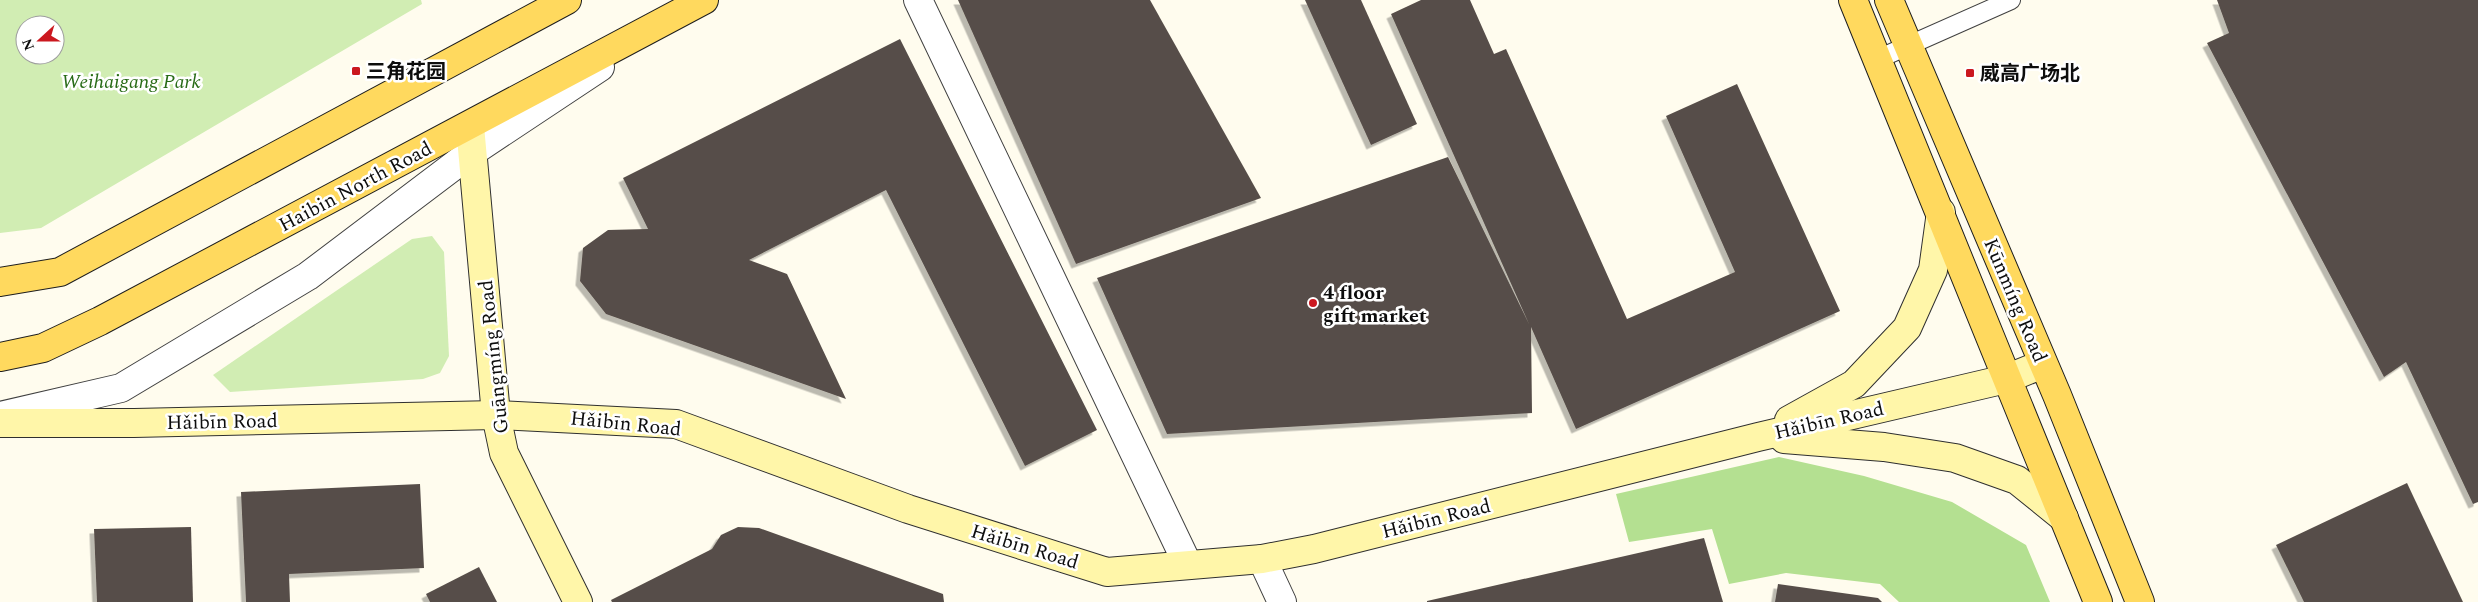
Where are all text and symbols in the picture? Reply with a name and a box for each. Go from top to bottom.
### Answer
north arrow [15,15,65,65]
text: N [16,35,40,54]
place label: 三角花园 [366,57,446,87]
place label: 威高广场北 [1980,59,2080,89]
marker: 三角花园 [350,65,362,77]
park label: Weihaigang Park [61,67,201,97]
marker: 威高广场北 [1964,67,1976,79]
street label: Haibin North Road [273,134,438,240]
street label: Kūnmíng Road [1975,234,2055,367]
street label: Guāngmíng Road [471,278,517,435]
place label: 4 floor gift market [1323,278,1427,331]
marker: 4 floor gift market [1307,297,1319,309]
street label: Hǎibīn Road [1772,394,1887,448]
street label: Hǎibīn Road [569,403,683,445]
street label: Hǎibīn Road [166,406,278,438]
street label: Hǎibīn Road [1379,491,1494,547]
street label: Hǎibīn Road [967,516,1082,578]

